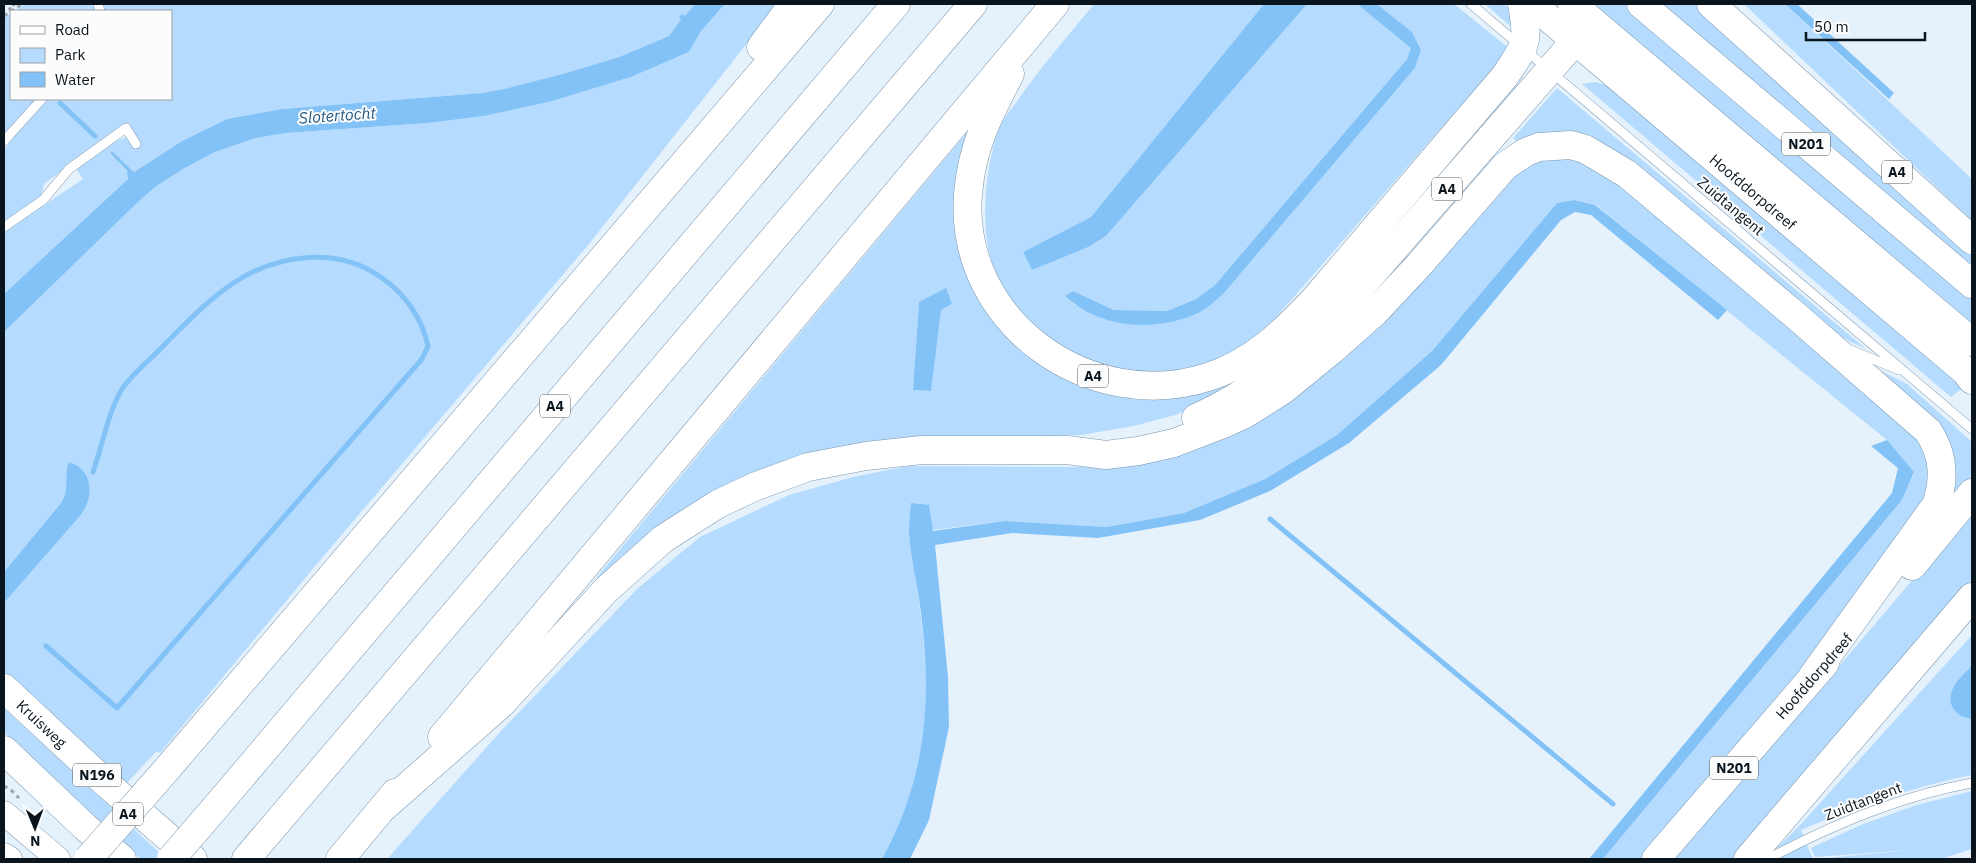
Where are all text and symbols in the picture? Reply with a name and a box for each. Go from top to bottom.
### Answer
legend [10,10,172,100]
scale bar [1806,10,1925,42]
text: 50 m [1814,17,1849,36]
text: Road [55,20,90,39]
text: Park [55,45,85,64]
text: Water [55,70,96,89]
water label: Slotertocht [298,102,377,128]
road number: N201 [1782,132,1830,156]
street label: Hoofddorpdreef [1706,149,1801,234]
road number: A4 [1882,160,1912,183]
street label: Zuidtangent [1694,173,1768,239]
road number: A4 [1432,178,1462,200]
road number: A4 [1078,364,1108,388]
road number: A4 [540,394,570,418]
street label: Hoofddorpdreef [1772,629,1857,723]
street label: Kruisweg [13,695,71,752]
road number: N201 [1710,756,1758,780]
road number: N196 [73,764,121,786]
street label: Zuidtangent [1822,778,1904,824]
road number: A4 [113,802,143,826]
north arrow [10,803,60,853]
text: N [30,832,40,850]

